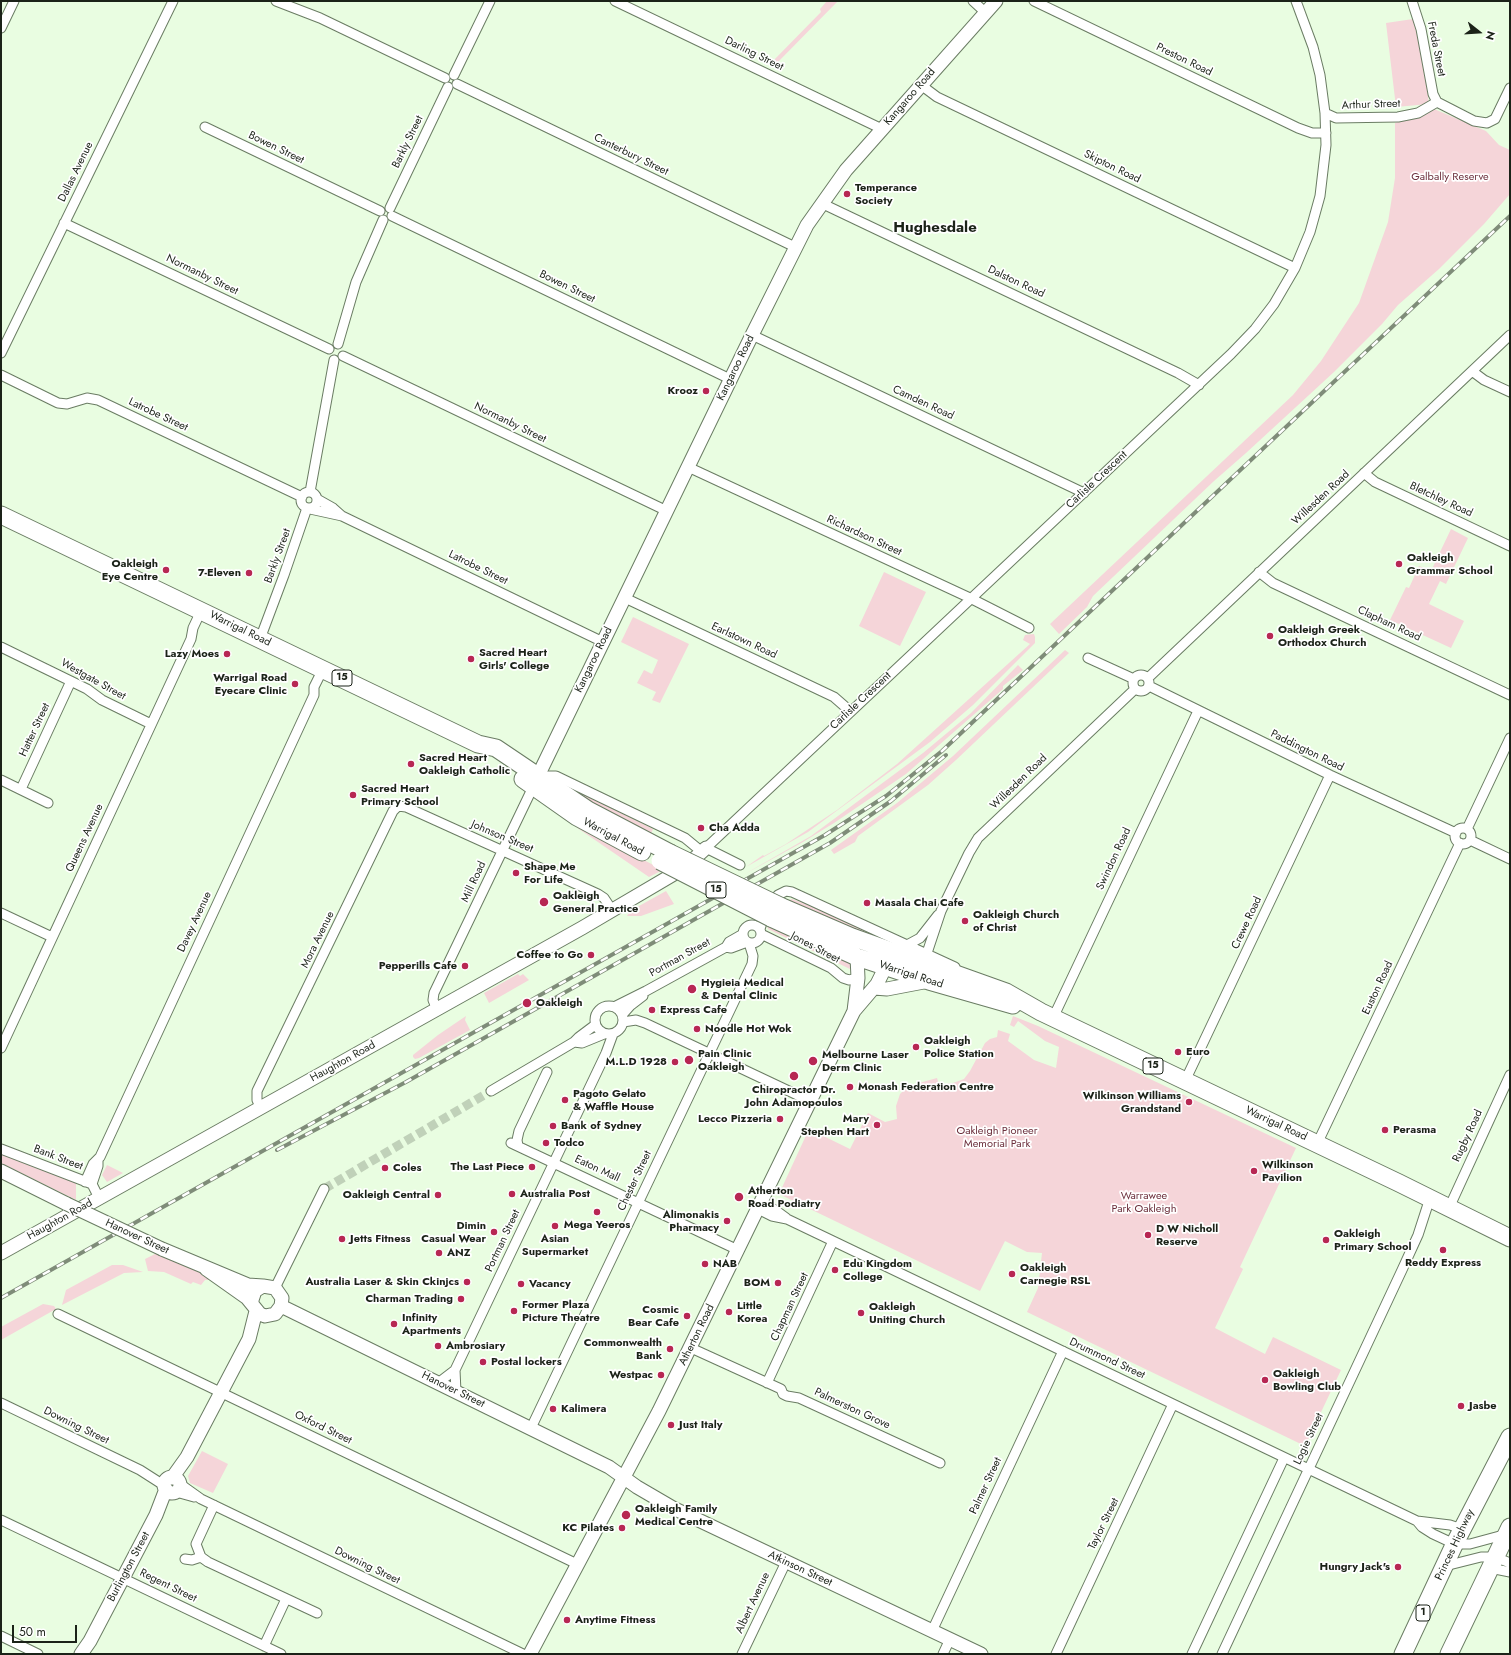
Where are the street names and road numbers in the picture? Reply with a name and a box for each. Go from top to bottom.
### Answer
street label: Freda Street [1424,20,1448,78]
street label: Darling Street [723,34,785,74]
street label: Preston Road [1154,41,1214,79]
street label: Kangaroo Road [882,66,938,128]
street label: Arthur Street [1342,97,1400,113]
street label: Barkly Street [390,114,426,170]
street label: Bowen Street [246,129,306,167]
street label: Canterbury Street [592,131,670,179]
street label: Dallas Avenue [56,140,96,204]
street label: Skipton Road [1081,148,1143,186]
street label: Normanby Street [164,252,240,298]
street label: Dalston Road [985,263,1047,301]
street label: Bowen Street [537,268,597,306]
street label: Kangaroo Road [714,333,758,403]
street label: Camden Road [890,383,956,423]
street label: Latrobe Street [126,395,190,435]
street label: Normanby Street [472,400,548,446]
street label: Carlisle Crescent [1064,448,1130,512]
street label: Willesden Road [1290,468,1352,528]
street label: Bletchley Road [1407,480,1475,520]
street label: Richardson Street [824,513,904,559]
street label: Barkly Street [262,527,294,585]
street label: Latrobe Street [446,548,510,588]
street label: Clapham Road [1355,604,1423,644]
street label: Warrigal Road [207,608,273,650]
street label: Earlstown Road [709,620,779,662]
street label: Kangaroo Road [572,625,616,695]
street label: Westgate Street [58,657,128,703]
street label: Carlisle Crescent [828,669,894,733]
road number: 15 [332,670,352,686]
street label: Hatter Street [17,701,53,759]
street label: Paddington Road [1268,728,1346,774]
street label: Willesden Road [988,752,1050,812]
street label: Queens Avenue [63,802,107,874]
street label: Warrigal Road [580,816,646,858]
street label: Johnson Street [469,818,535,856]
street label: Swindon Road [1094,826,1134,892]
street label: Mill Road [459,859,489,905]
road number: 15 [706,882,726,898]
street label: Davey Avenue [175,890,215,954]
street label: Crewe Road [1229,895,1265,951]
street label: Mora Avenue [299,909,337,971]
street label: Jones Street [788,929,842,967]
street label: Portman Street [647,936,713,980]
street label: Warrigal Road [877,958,945,992]
street label: Euston Road [1360,959,1396,1017]
street label: Haughton Road [308,1039,378,1085]
road number: 15 [1143,1058,1163,1074]
street label: Warrigal Road [1243,1104,1309,1144]
street label: Rugby Road [1450,1108,1486,1164]
street label: Bank Street [32,1143,84,1173]
street label: Chester Street [615,1149,655,1213]
street label: Eaton Mall [572,1153,622,1185]
street label: Haughton Road [25,1197,95,1243]
street label: Portman Street [483,1208,523,1274]
street label: Hanover Street [103,1217,171,1257]
street label: Chapman Street [768,1271,812,1343]
street label: Atherton Road [676,1302,718,1368]
street label: Drummond Street [1067,1336,1147,1382]
street label: Hanover Street [419,1369,487,1411]
street label: Palmerston Grove [812,1386,892,1432]
street label: Downing Street [41,1404,111,1448]
street label: Oxford Street [292,1408,354,1448]
street label: Logie Street [1291,1411,1327,1467]
street label: Palmer Street [967,1456,1005,1516]
street label: Taylor Street [1086,1496,1122,1552]
street label: Princes Highway [1433,1507,1477,1583]
street label: Burlington Street [105,1530,153,1604]
street label: Downing Street [332,1544,402,1588]
street label: Atkinson Street [766,1548,834,1590]
street label: Regent Street [137,1567,199,1605]
street label: Albert Avenue [733,1570,773,1636]
road number: 1 [1416,1605,1430,1621]

